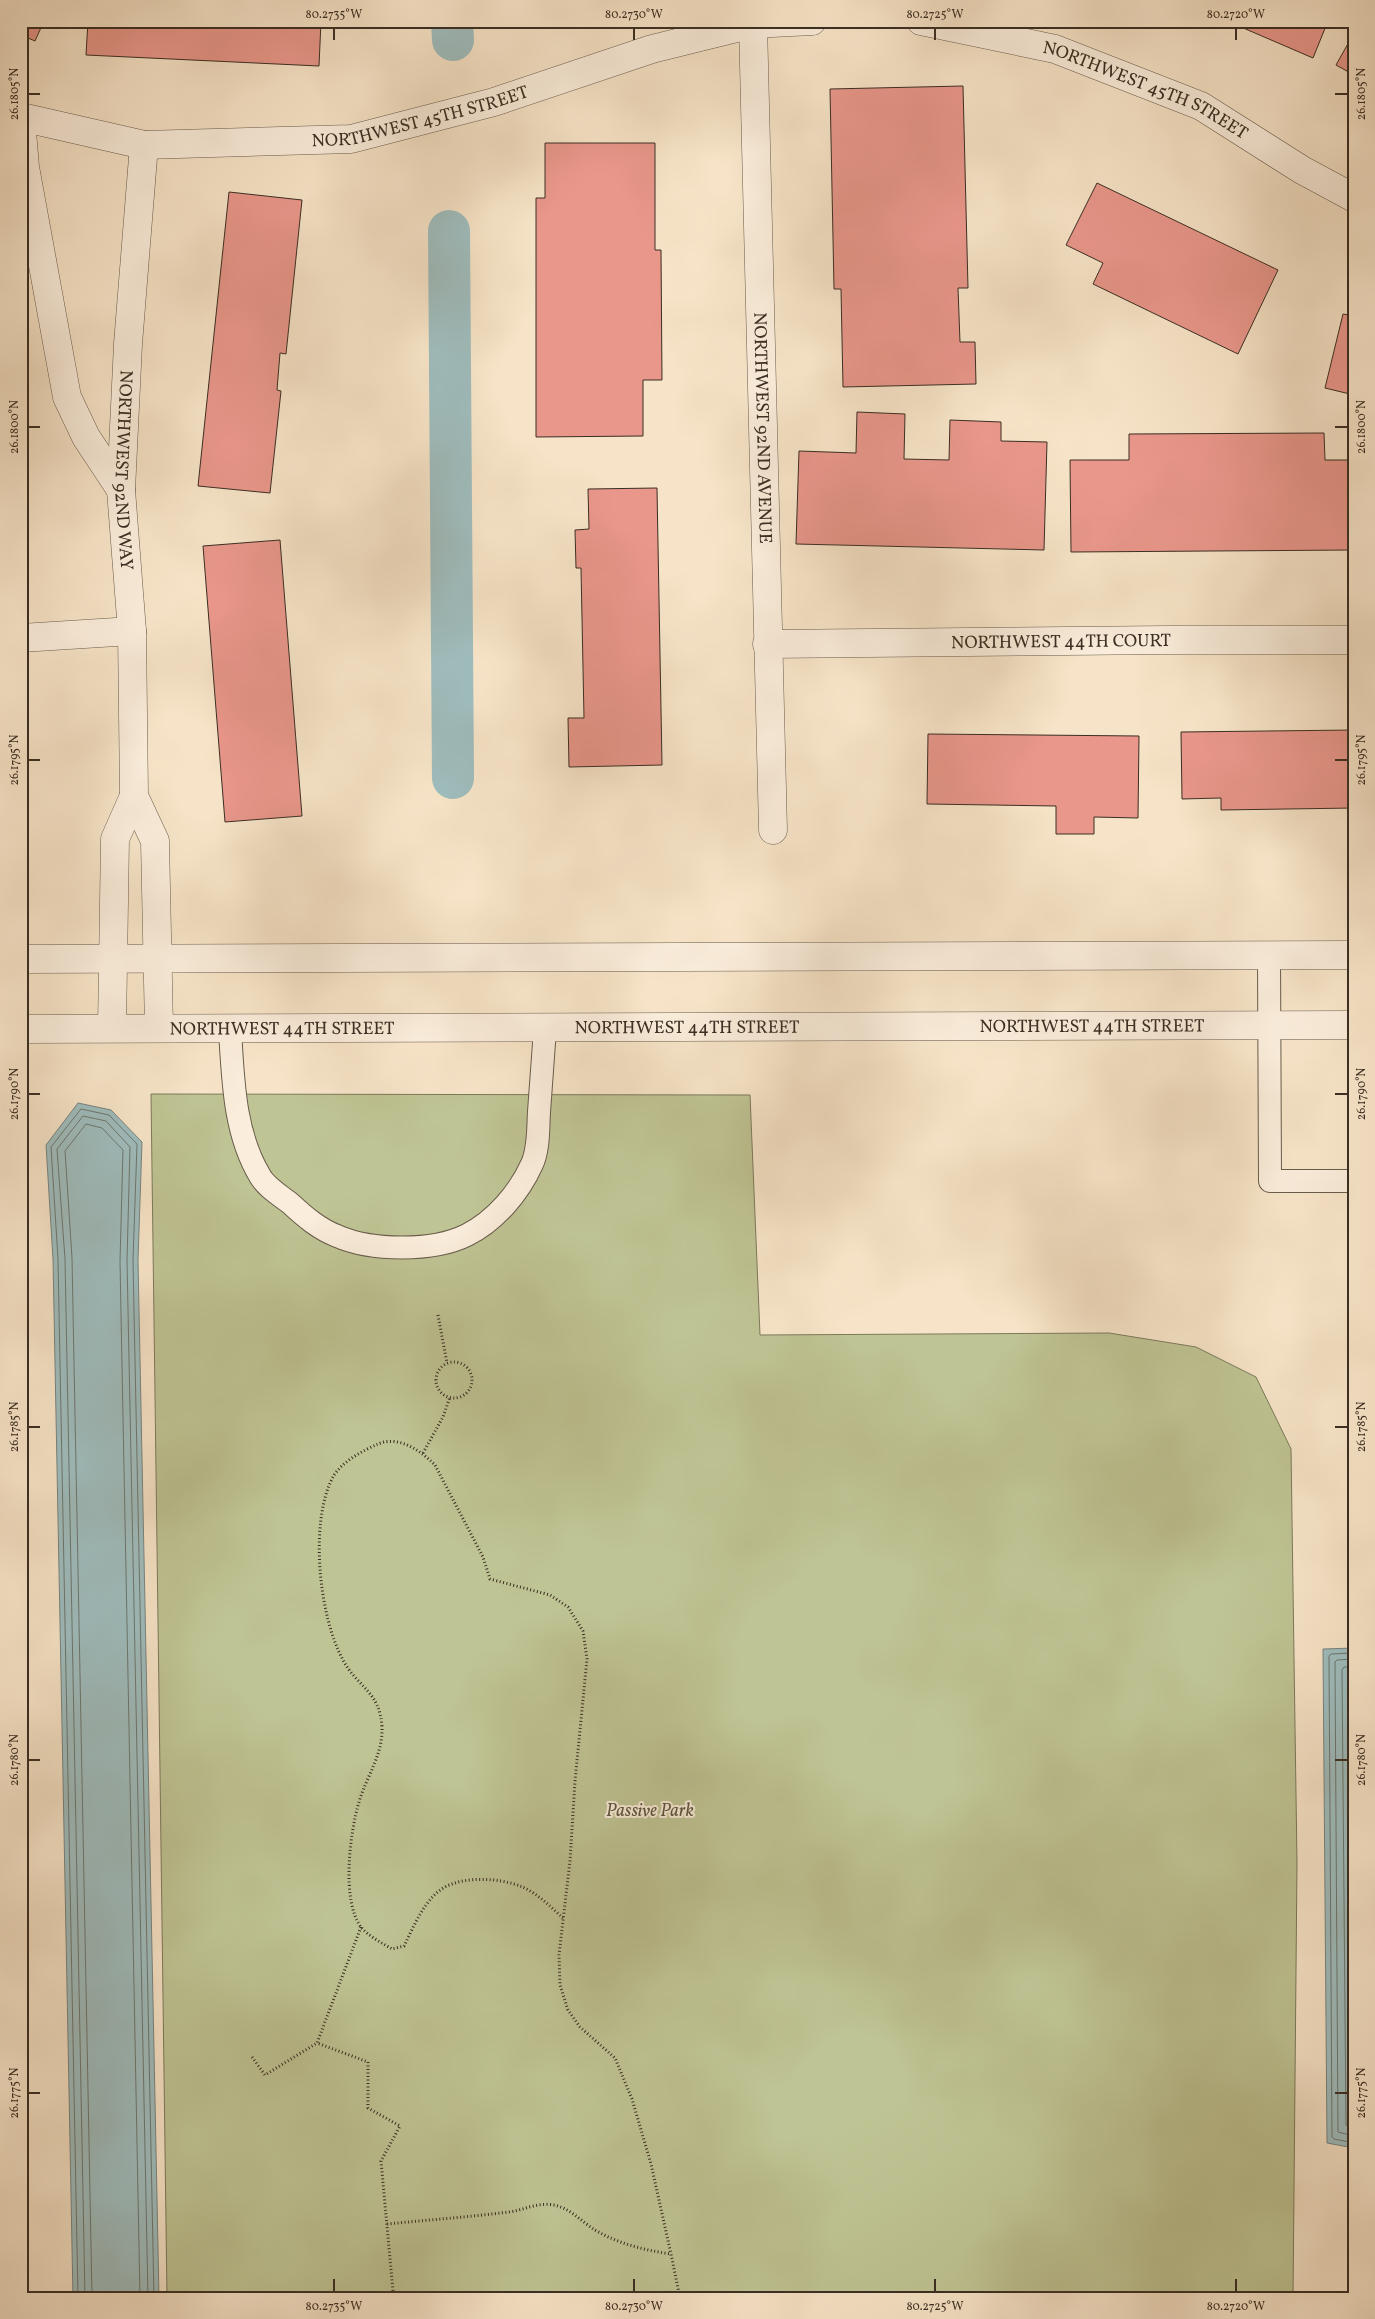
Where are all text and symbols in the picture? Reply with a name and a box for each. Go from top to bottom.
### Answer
text: 80.2735°W [306,7,362,23]
text: 80.2730°W [605,7,663,23]
text: 80.2725°W [906,7,964,23]
text: 80.2720°W [1207,7,1265,23]
street label: NORTHWEST 45TH STREET [1040,36,1253,147]
text: 26.1805°N [7,68,23,120]
text: 26.1805°N [1354,68,1370,120]
street label: NORTHWEST 45TH STREET [311,80,532,154]
street label: NORTHWEST 92ND AVENUE [746,312,777,544]
street label: NORTHWEST 92ND WAY [107,369,138,571]
text: 26.1800°N [7,400,23,454]
text: 26.1800°N [1354,400,1370,454]
street label: NORTHWEST 44TH COURT [951,629,1172,656]
text: 26.1795°N [7,734,23,785]
text: 26.1795°N [1354,734,1370,785]
street label: NORTHWEST 44TH STREET [979,1014,1205,1040]
street label: NORTHWEST 44TH STREET [574,1016,800,1041]
street label: NORTHWEST 44TH STREET [169,1017,395,1043]
text: 26.1790°N [7,1068,23,1120]
text: 26.1790°N [1354,1068,1370,1120]
text: 26.1785°N [7,1402,23,1452]
text: 26.1785°N [1354,1402,1370,1452]
text: 26.1780°N [7,1734,23,1786]
text: 26.1780°N [1354,1734,1370,1786]
park label: Passive Park [606,1799,694,1824]
text: 26.1775°N [7,2068,23,2118]
text: 26.1775°N [1354,2068,1370,2118]
text: 80.2735°W [306,2299,362,2315]
text: 80.2730°W [605,2299,663,2315]
text: 80.2725°W [906,2299,964,2315]
text: 80.2720°W [1207,2299,1265,2315]

